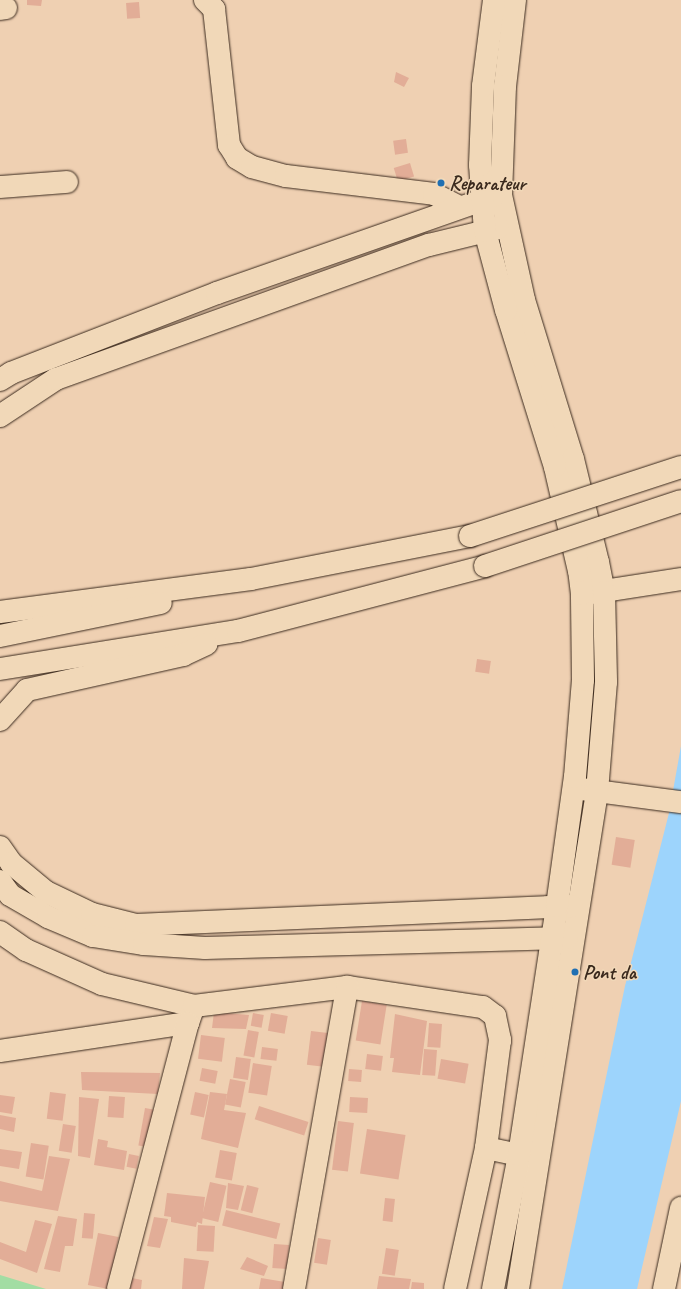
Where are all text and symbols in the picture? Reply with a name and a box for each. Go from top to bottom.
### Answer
place label: Reparateur [449,171,526,195]
marker: Reparateur [436,178,446,188]
place label: Pont da [583,960,637,984]
marker: Pont da [570,967,580,977]

